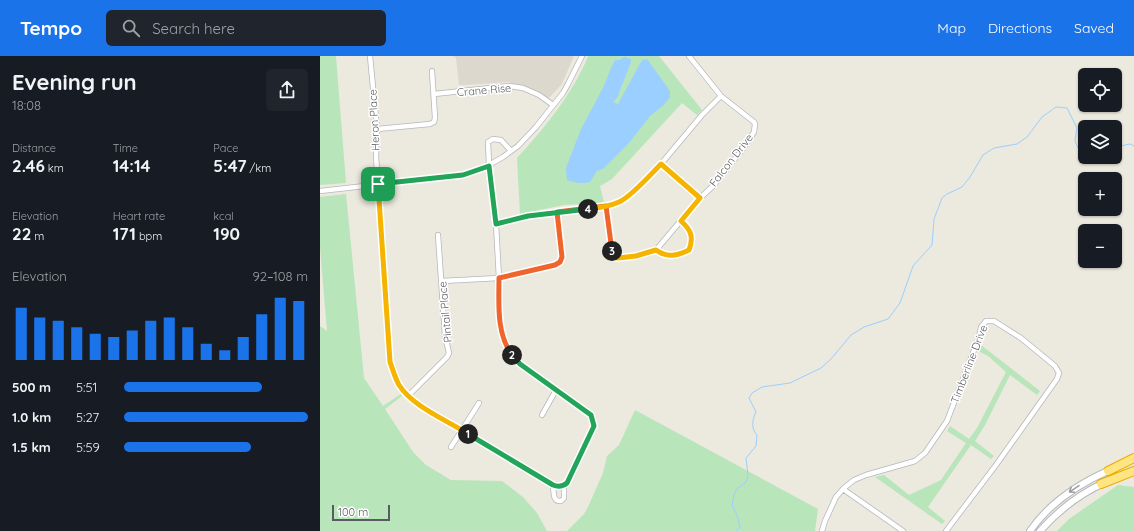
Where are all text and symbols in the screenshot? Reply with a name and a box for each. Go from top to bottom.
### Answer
search box [106,10,386,46]
text: Tempo [20,16,82,40]
icon: search [120,17,142,39]
text: Search here [152,19,235,38]
text: Map [937,19,966,37]
text: Directions [988,19,1052,37]
text: Saved [1074,19,1114,37]
text: Evening run [12,68,137,96]
map controls [1078,68,1122,268]
button: locate [1078,68,1122,112]
button: share [266,69,308,111]
street label: Crane Rise [456,81,512,99]
street label: Heron Place [365,89,383,151]
text: 18:08 [12,97,41,113]
button: layers [1078,120,1122,164]
street label: Falcon Drive [706,131,756,189]
text: Distance [12,141,56,155]
text: Time [113,141,138,155]
text: Pace [213,141,238,155]
text: 2.46 [12,155,45,176]
text: 14:14 [113,155,151,176]
text: 5:47 [213,155,247,176]
text: km [45,161,64,175]
text: /km [247,161,271,175]
pin [361,167,395,201]
button: + [1078,172,1122,216]
icon: arrive [367,173,389,195]
pin: 4 [578,199,598,219]
text: 4 [585,202,591,216]
text: Elevation [12,209,58,223]
text: Heart rate [113,209,165,223]
text: kcal [213,209,234,223]
text: 22 [12,223,31,244]
text: 171 [113,223,136,244]
text: 190 [213,223,240,244]
button: − [1078,224,1122,268]
text: m [31,229,44,243]
text: bpm [136,229,162,243]
pin: 3 [602,241,622,261]
text: 3 [609,244,615,258]
text: Elevation [12,268,67,284]
text: 92–108 m [253,268,308,284]
street label: Pintail Place [435,281,455,343]
street label: Timberline Drive [948,323,990,405]
pin: 2 [502,345,522,365]
text: 2 [509,348,515,362]
text: 500 m [12,379,51,395]
text: 5:51 [76,379,97,395]
text: 1.0 km [12,409,51,425]
text: 5:27 [76,409,99,425]
pin: 1 [458,424,478,444]
text: 1 [466,427,470,441]
text: 1.5 km [12,439,51,455]
text: 5:59 [76,439,100,455]
one-way arrow [1068,486,1080,494]
scale bar [332,503,390,522]
text: 100 m [338,505,368,519]

